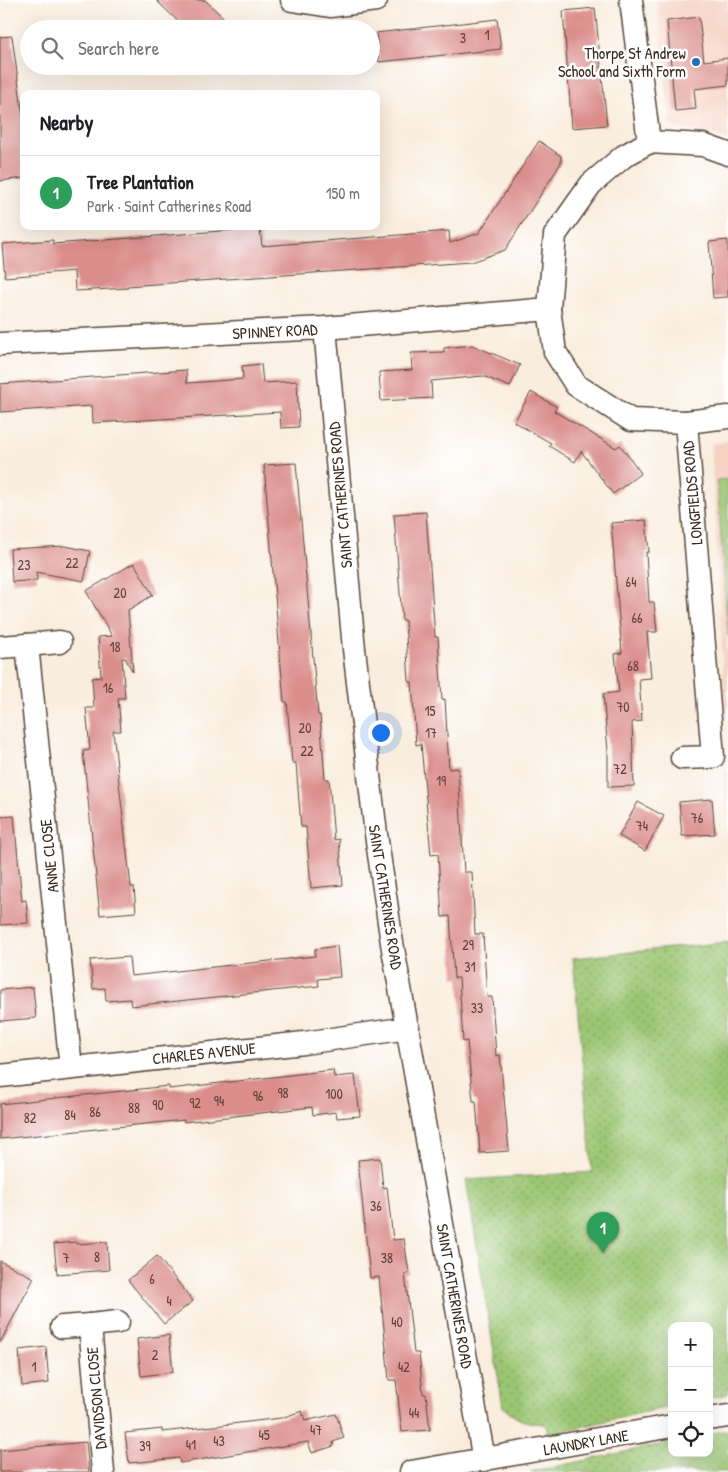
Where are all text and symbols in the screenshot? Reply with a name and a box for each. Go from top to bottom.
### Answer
search box [20,20,380,75]
house number: 1 [484,25,490,44]
house number: 3 [460,28,466,47]
icon: search [38,34,66,62]
text: Search here [78,35,159,61]
place label: Thorpe St Andrew School and Sixth Form [558,42,686,82]
marker: Thorpe St Andrew School and Sixth Form [690,56,702,68]
text: Nearby [40,108,93,137]
text: Tree Plantation [87,169,194,195]
text: 1 [53,182,59,204]
text: 150 m [326,182,360,204]
text: Park · Saint Catherines Road [87,195,251,217]
street label: SPINNEY ROAD [232,318,319,344]
street label: SAINT CATHERINES ROAD [323,421,357,569]
street label: LONGFIELDS ROAD [676,440,707,546]
house number: 22 [65,553,79,572]
house number: 23 [18,555,30,574]
house number: 64 [626,572,636,591]
house number: 20 [114,583,126,602]
house number: 66 [631,608,643,627]
house number: 18 [109,637,121,656]
house number: 68 [627,656,639,675]
house number: 16 [103,678,114,697]
house number: 70 [616,697,630,716]
house number: 15 [424,701,436,720]
house number: 20 [299,718,311,737]
your location [368,720,394,746]
house number: 17 [425,723,437,742]
house number: 22 [300,741,314,760]
house number: 72 [613,759,627,778]
house number: 19 [436,771,446,790]
house number: 76 [691,808,704,827]
house number: 74 [636,816,648,835]
street label: ANNE CLOSE [34,818,64,894]
street label: SAINT CATHERINES ROAD [364,823,408,971]
house number: 29 [462,935,474,954]
house number: 31 [464,957,476,976]
house number: 33 [471,998,483,1017]
street label: CHARLES AVENUE [151,1037,257,1069]
house number: 98 [277,1083,289,1102]
house number: 100 [325,1084,343,1103]
house number: 96 [253,1086,264,1105]
house number: 94 [214,1091,224,1110]
house number: 92 [189,1093,201,1112]
house number: 90 [152,1095,164,1114]
house number: 88 [128,1098,140,1117]
house number: 86 [89,1102,101,1121]
house number: 84 [64,1105,76,1124]
house number: 82 [24,1108,37,1127]
house number: 36 [370,1196,382,1215]
pin: 1 [587,1212,619,1253]
street label: SAINT CATHERINES ROAD [431,1222,479,1370]
house number: 8 [94,1247,100,1266]
house number: 7 [63,1248,70,1267]
house number: 38 [381,1248,393,1267]
house number: 6 [149,1269,155,1288]
house number: 4 [166,1291,172,1310]
house number: 40 [391,1312,403,1331]
map controls [668,1322,713,1457]
button: + [668,1322,713,1367]
house number: 2 [152,1345,159,1364]
street label: DAVIDSON CLOSE [81,1346,111,1450]
house number: 1 [31,1357,37,1376]
house number: 42 [398,1357,410,1376]
button: − [668,1367,713,1412]
house number: 44 [409,1403,419,1422]
button: locate [668,1412,713,1457]
house number: 47 [310,1420,322,1439]
street label: LAUNDRY LANE [542,1424,630,1460]
house number: 45 [258,1425,270,1444]
house number: 43 [213,1431,225,1450]
house number: 41 [186,1435,196,1454]
house number: 39 [139,1436,151,1455]

